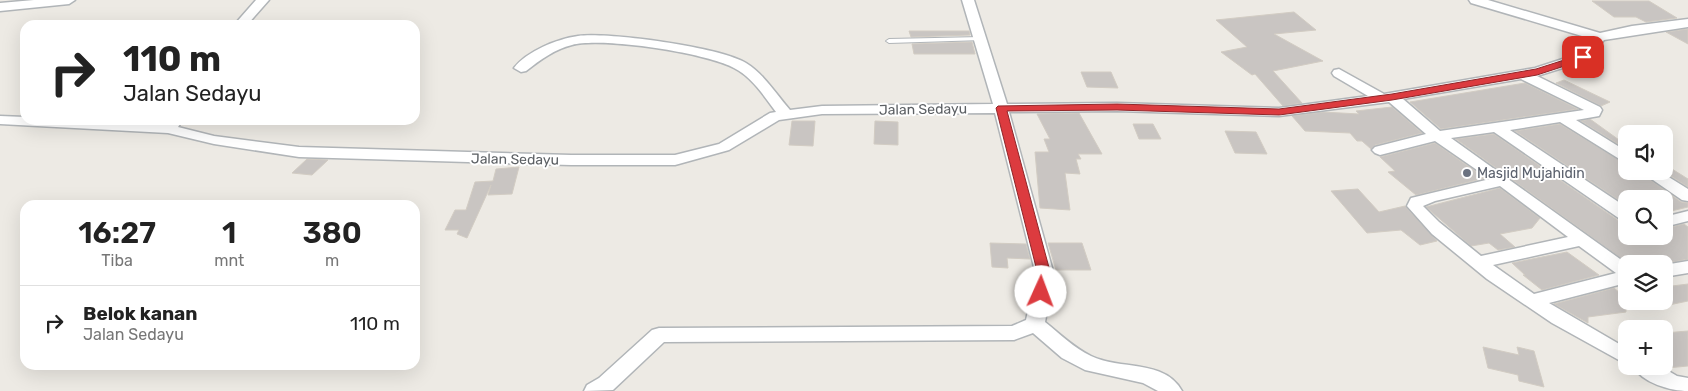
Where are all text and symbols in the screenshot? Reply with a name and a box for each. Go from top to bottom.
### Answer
pin [1562,36,1604,78]
text: 110 m [123,38,221,80]
icon: right [40,40,105,105]
icon: arrive [1569,43,1597,71]
text: Jalan Sedayu [123,80,262,107]
street label: Jalan Sedayu [879,100,967,119]
map controls [1618,125,1673,375]
button: sound [1618,125,1673,180]
street label: Jalan Sedayu [471,150,559,169]
place label: Masjid Mujahidin [1477,165,1585,182]
marker: Masjid Mujahidin [1461,167,1473,179]
button: search [1618,190,1673,245]
text: 16:27 [78,215,156,251]
text: 1 [222,215,236,251]
text: 380 [302,215,362,251]
text: Tiba [101,251,133,270]
text: mnt [214,251,244,270]
text: m [325,251,339,270]
button: layers [1618,255,1673,310]
position arrow [1014,265,1066,317]
text: Belok kanan [83,302,198,325]
icon: right [40,309,68,337]
text: 110 m [350,312,400,335]
button: + [1618,320,1673,375]
text: Jalan Sedayu [83,325,184,344]

